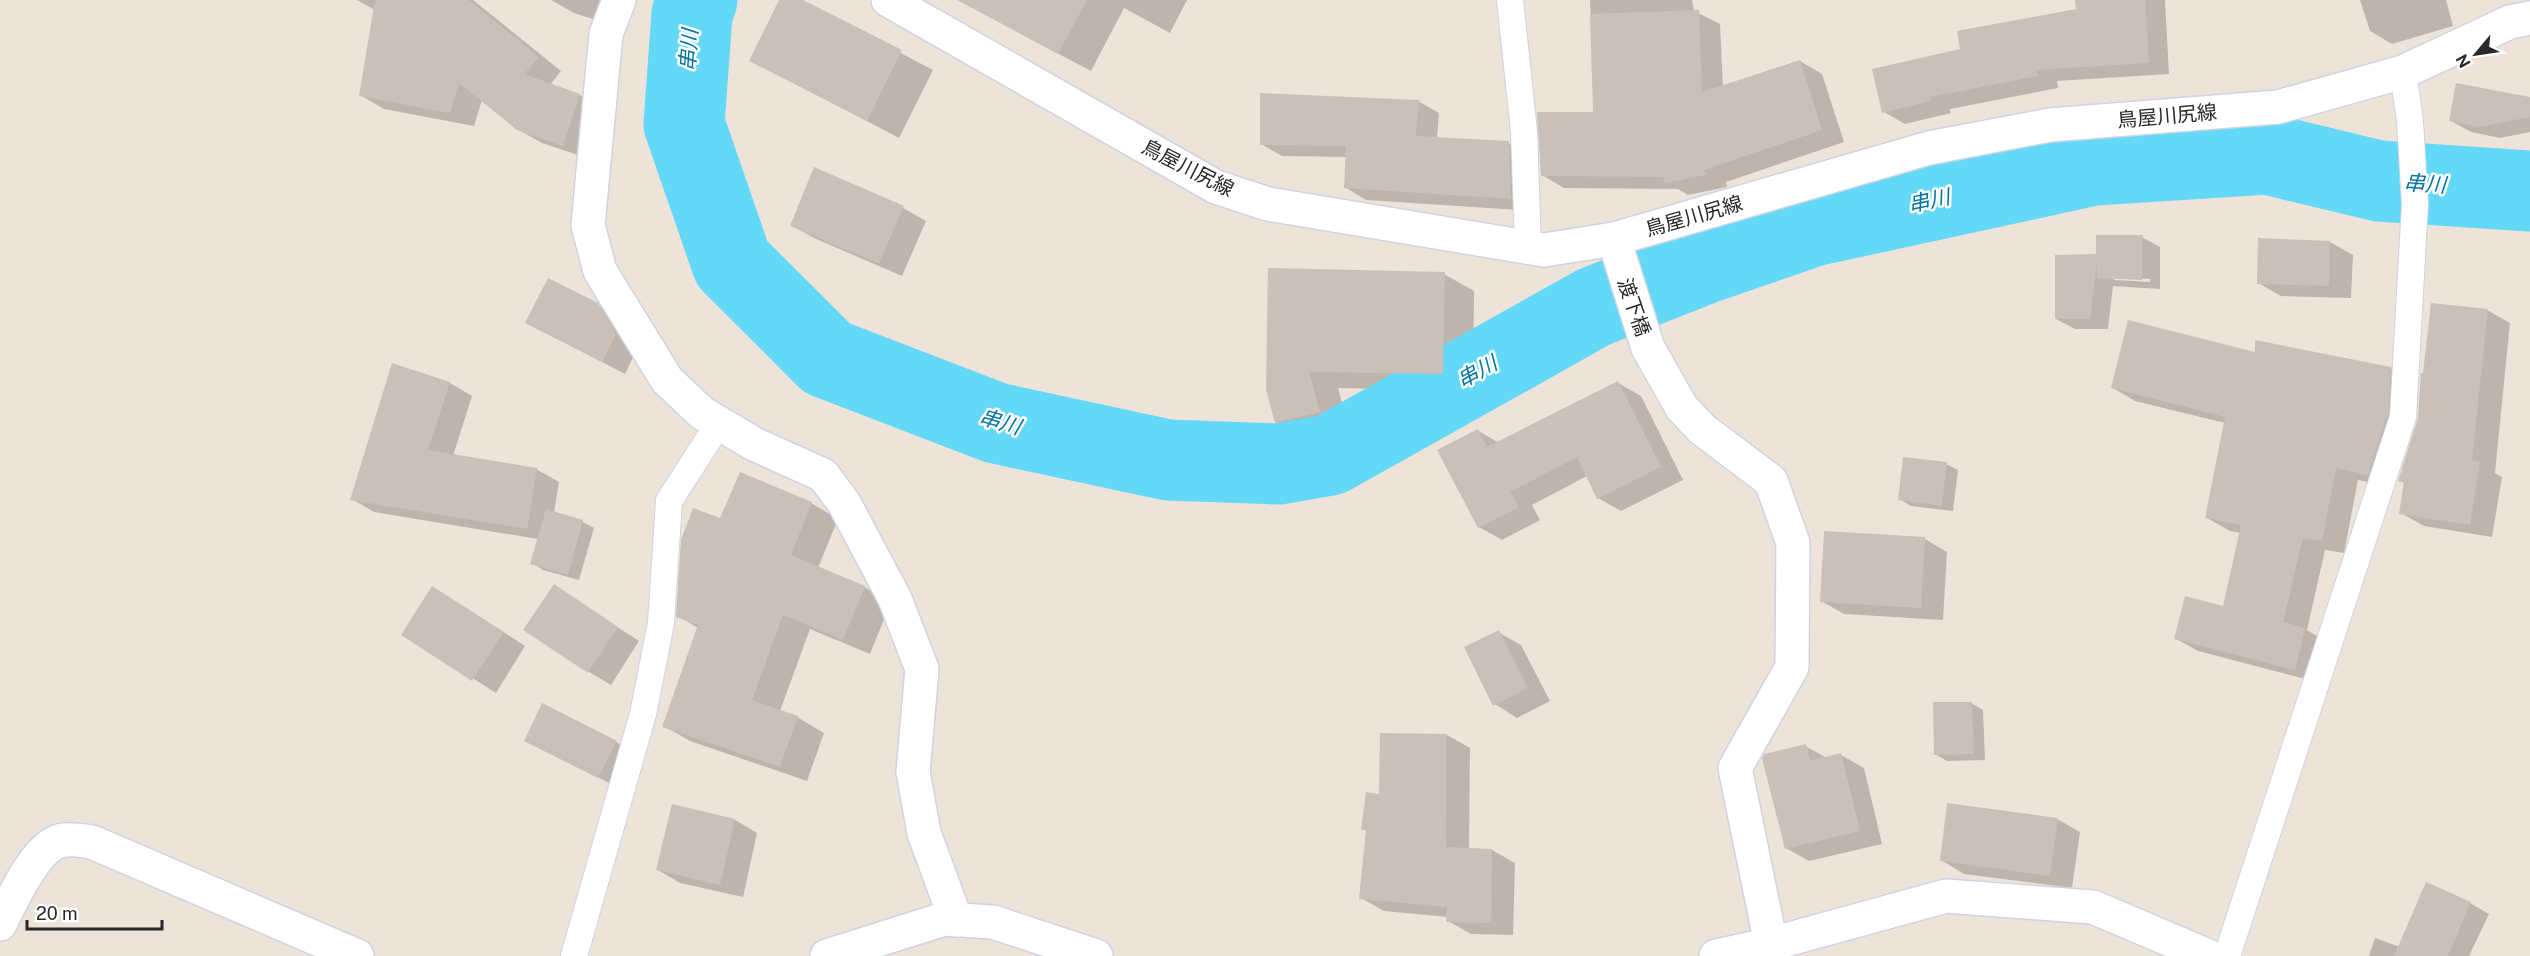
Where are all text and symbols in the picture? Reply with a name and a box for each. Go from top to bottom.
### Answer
north arrow [2446,24,2506,84]
water label: 串川 [675,26,703,72]
text: N [2452,51,2475,71]
street label: 鳥屋川尻線 [2116,100,2218,132]
street label: 鳥屋川尻線 [1138,135,1238,201]
water label: 串川 [2403,170,2449,198]
water label: 串川 [1906,184,1954,217]
street label: 鳥屋川尻線 [1643,191,1745,241]
street label: 渡下橋 [1613,275,1655,339]
water label: 串川 [1452,349,1503,393]
water label: 串川 [977,404,1026,440]
scale bar [27,893,162,931]
text: 20 m [36,903,78,924]

